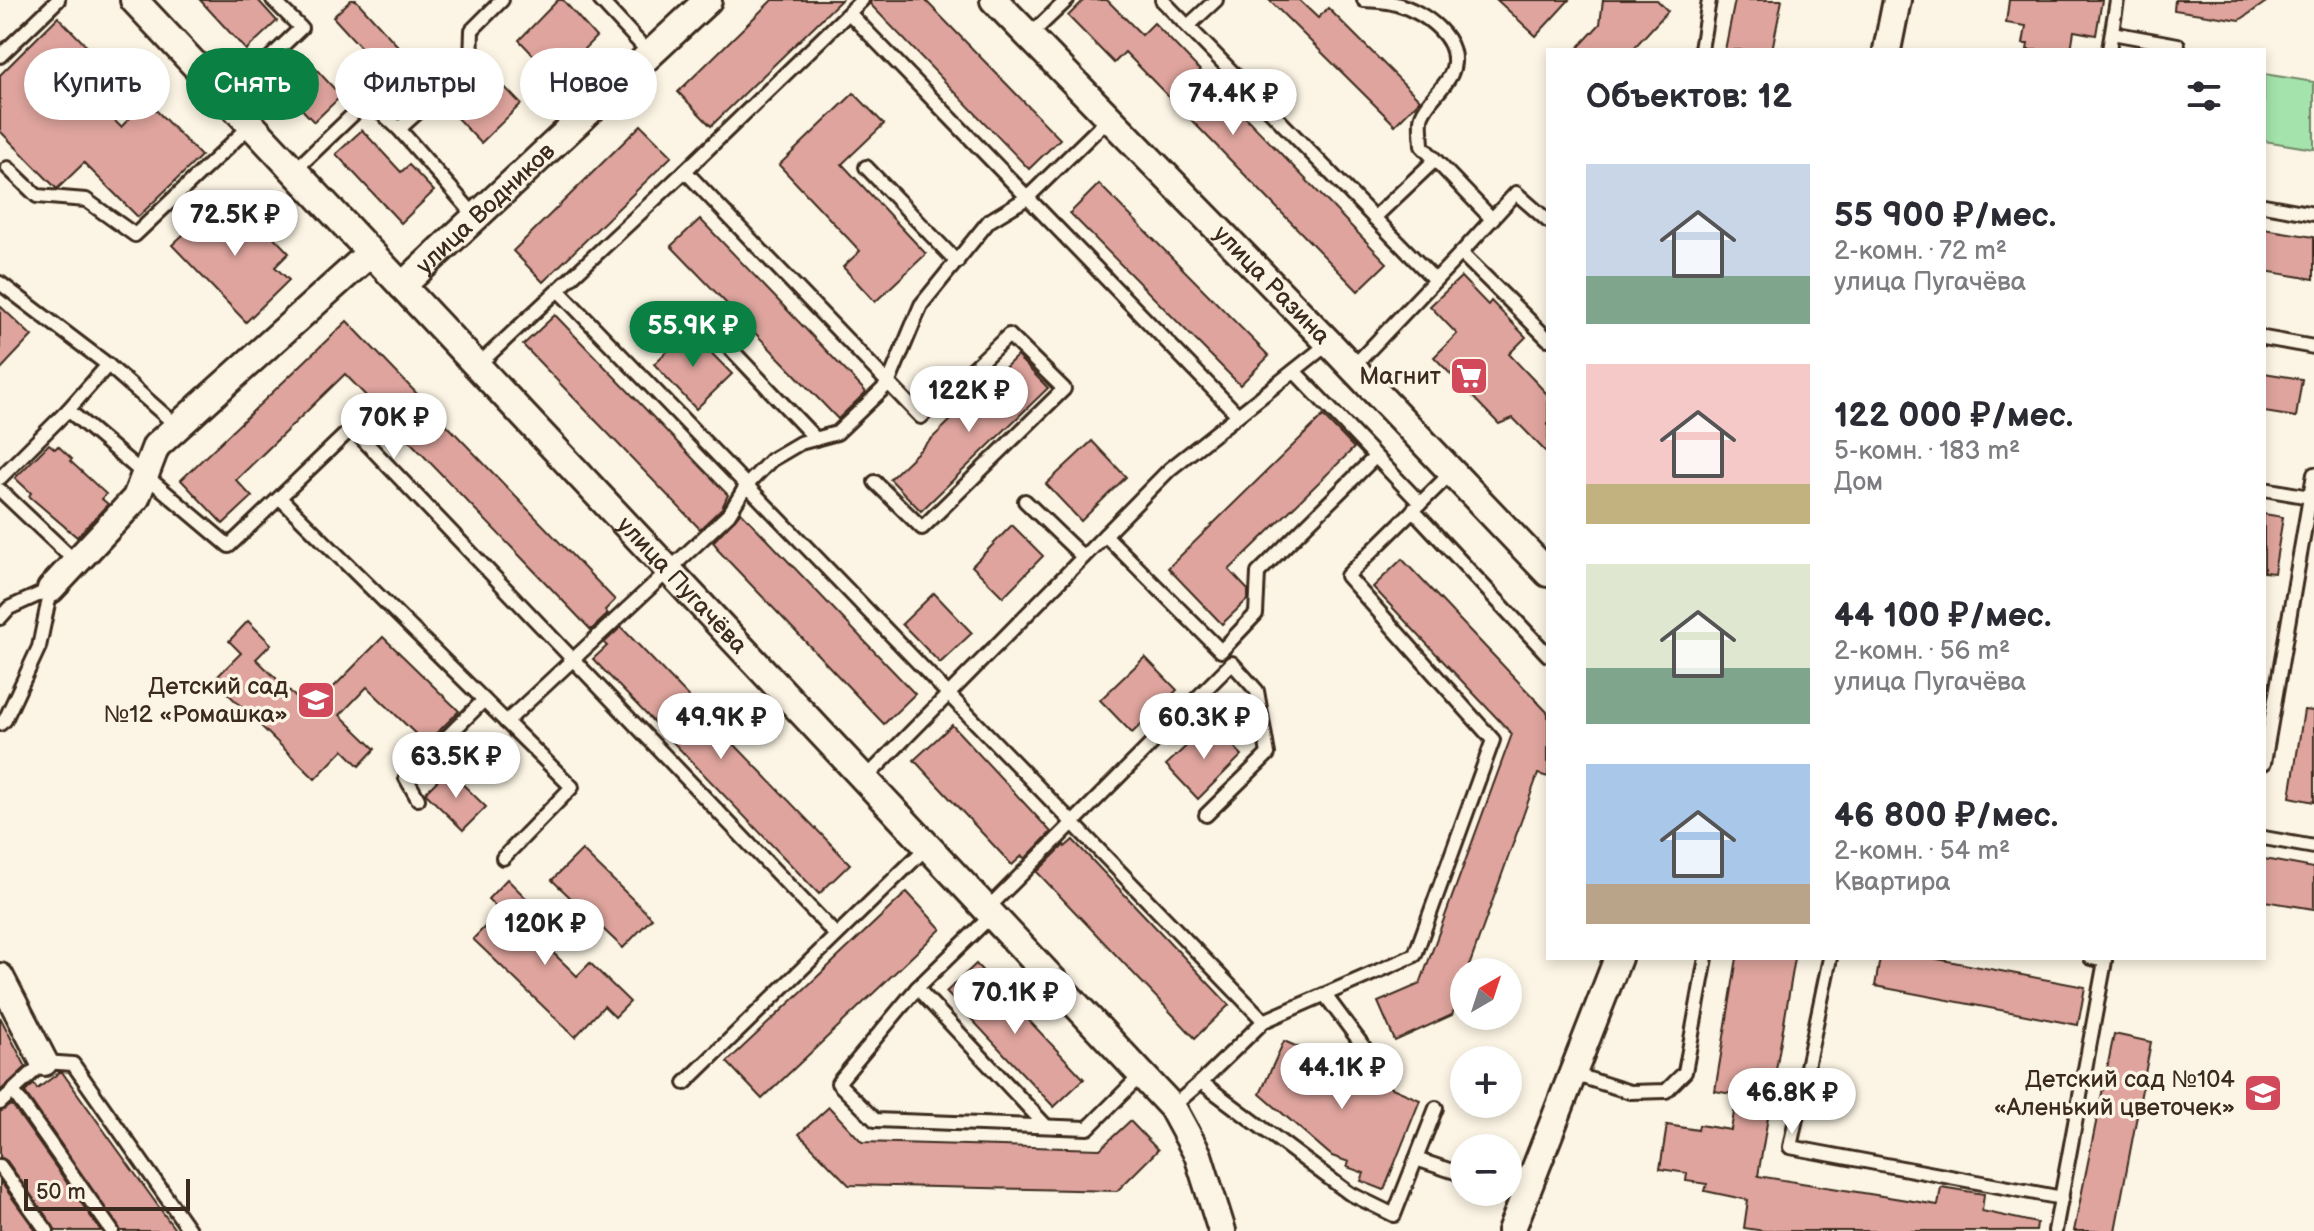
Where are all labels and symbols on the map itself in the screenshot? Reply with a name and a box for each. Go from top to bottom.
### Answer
pin: 74.4K ₽ [1159,69,1307,137]
street label: улица Водников [410,136,561,280]
pin: 72.5K ₽ [161,190,309,258]
street label: улица Разина [1207,219,1336,351]
pin: 55.9K ₽ [619,301,767,369]
supermarket icon: Магнит [1448,355,1490,397]
place label: Магнит [1359,362,1441,391]
pin: 122K ₽ [904,366,1034,434]
pin: 70K ₽ [338,393,450,461]
street label: улица Пугачёва [611,511,753,660]
place label: Детский сад №12 «Ромашка» [104,672,288,729]
school or university icon: Детский сад №12 «Ромашка» [295,679,337,721]
pin: 49.9K ₽ [647,693,795,761]
pin: 60.3K ₽ [1130,693,1278,761]
pin: 63.5K ₽ [382,732,530,800]
pin: 120K ₽ [480,899,610,967]
north arrow [1450,958,1522,1030]
pin: 70.1K ₽ [941,968,1089,1036]
pin: 44.1K ₽ [1268,1043,1416,1111]
place label: Детский сад №104 «Аленький цветочек» [1994,1065,2235,1122]
pin: 46.8K ₽ [1718,1068,1866,1136]
school or university icon: Детский сад №104 «Аленький цветочек» [2242,1072,2284,1114]
scale bar [24,1175,190,1211]

